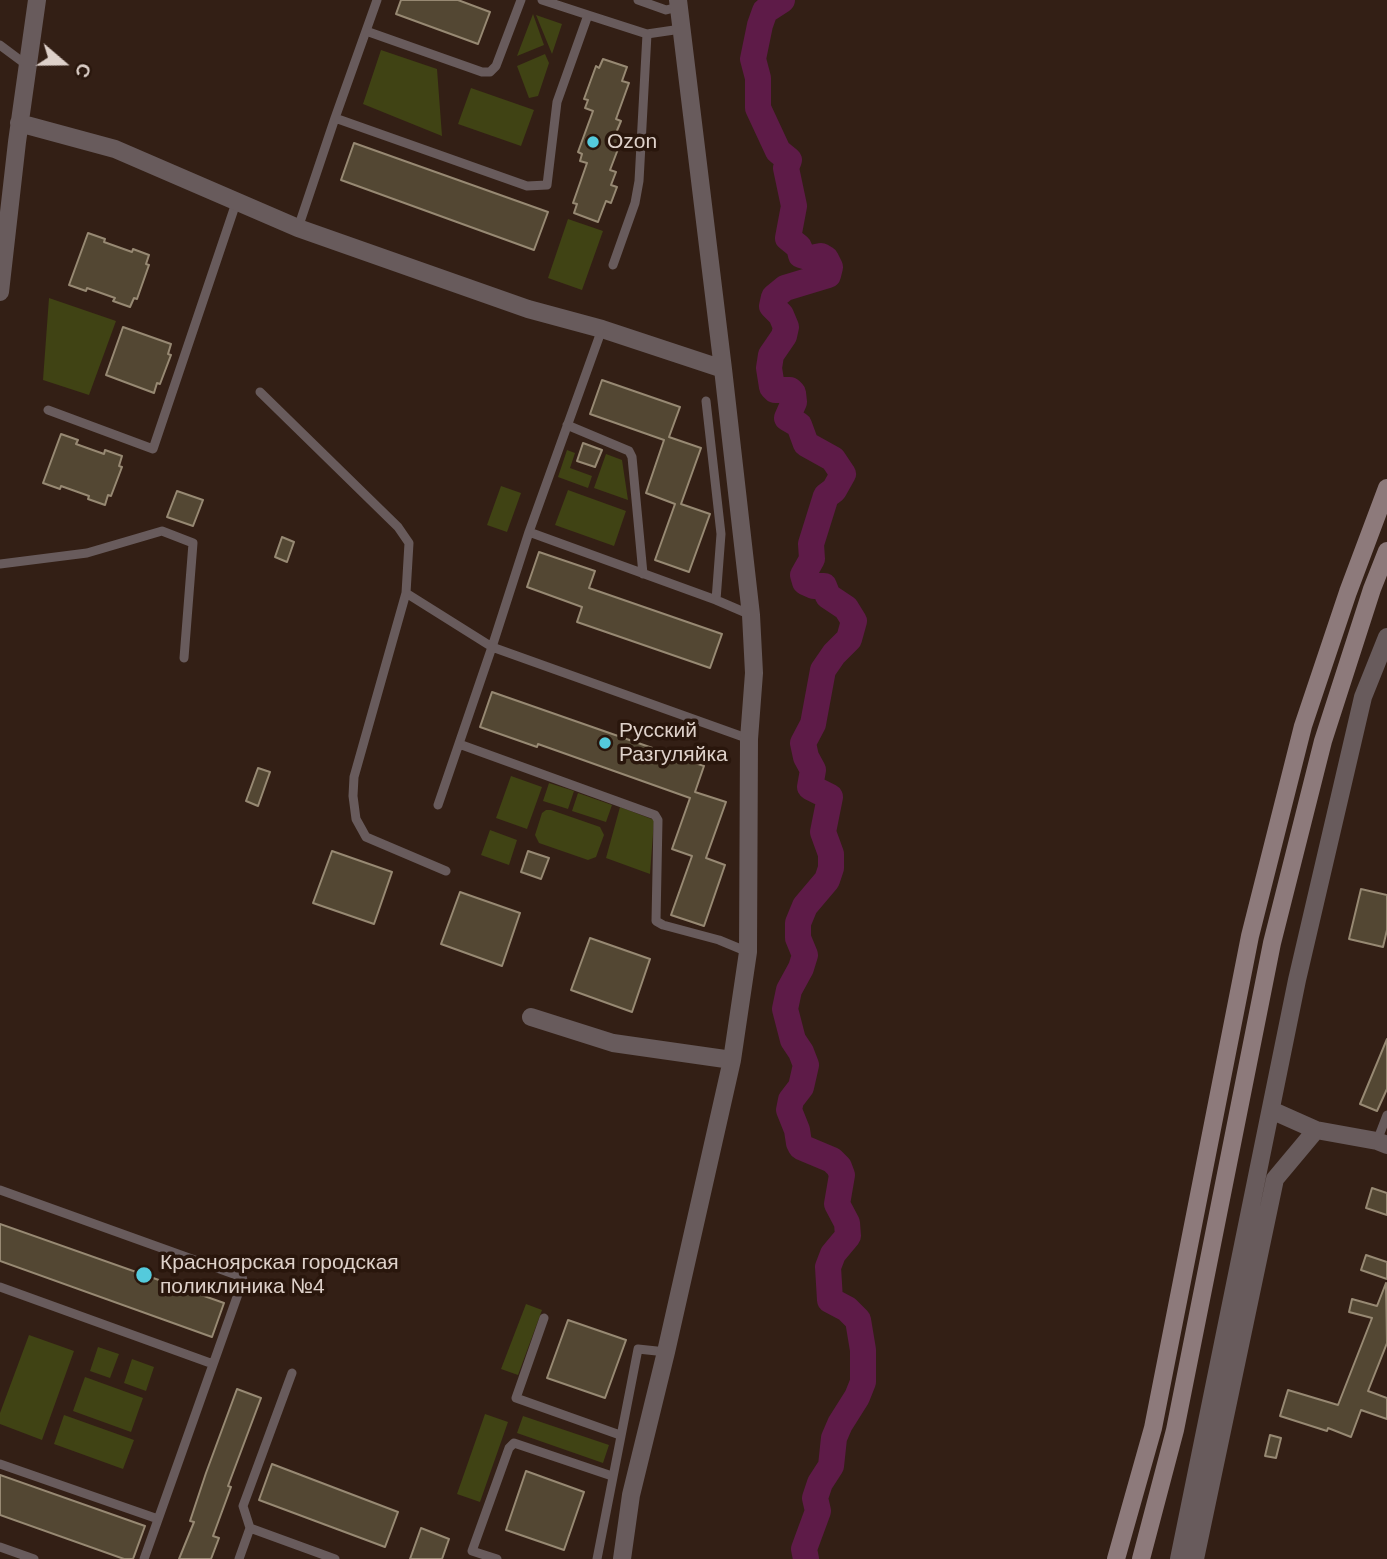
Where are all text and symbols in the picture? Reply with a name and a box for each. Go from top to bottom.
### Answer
north arrow [28,28,98,98]
text: С [71,60,95,80]
place label: Ozon [607,129,657,155]
marker: Ozon [585,134,601,150]
place label: Русский Разгуляйка [619,718,728,768]
marker: Русский Разгуляйка [597,735,613,751]
place label: Красноярская городская поликлиника №4 [160,1250,399,1300]
marker: Красноярская городская поликлиника №4 [134,1265,154,1285]

